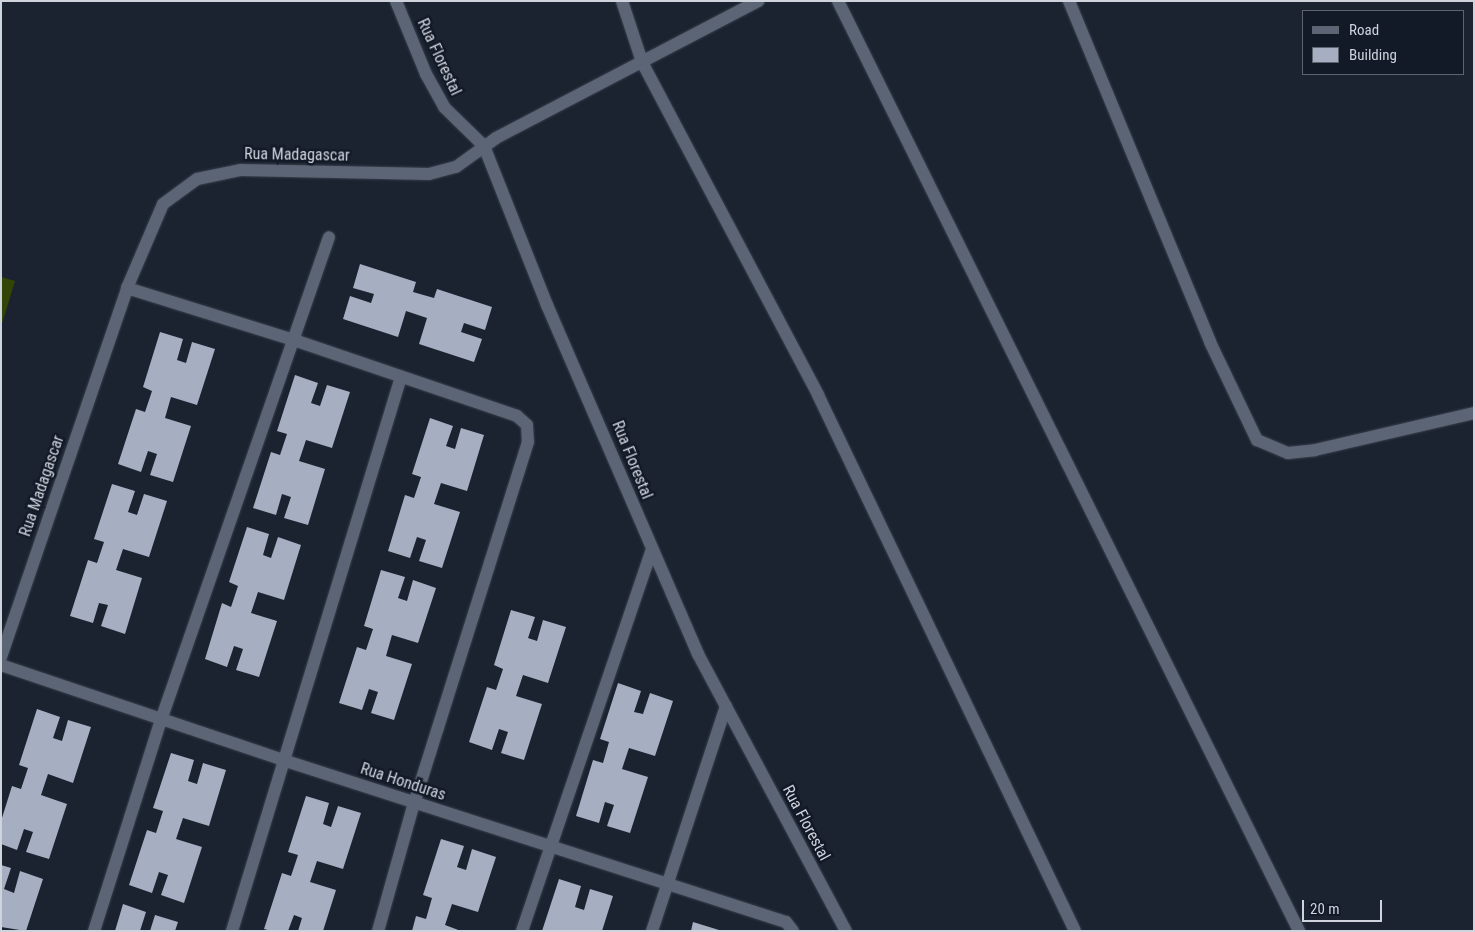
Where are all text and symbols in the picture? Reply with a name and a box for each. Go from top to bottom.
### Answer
legend [1302,10,1465,75]
street label: Rua Florestal [413,16,465,98]
text: Road [1349,21,1379,39]
text: Building [1349,46,1397,64]
street label: Rua Madagascar [244,144,350,166]
street label: Rua Florestal [608,418,656,502]
street label: Rua Madagascar [16,433,68,539]
street label: Rua Honduras [358,759,448,805]
street label: Rua Florestal [778,782,834,864]
scale bar [1305,890,1385,922]
text: 20 m [1310,900,1340,918]

